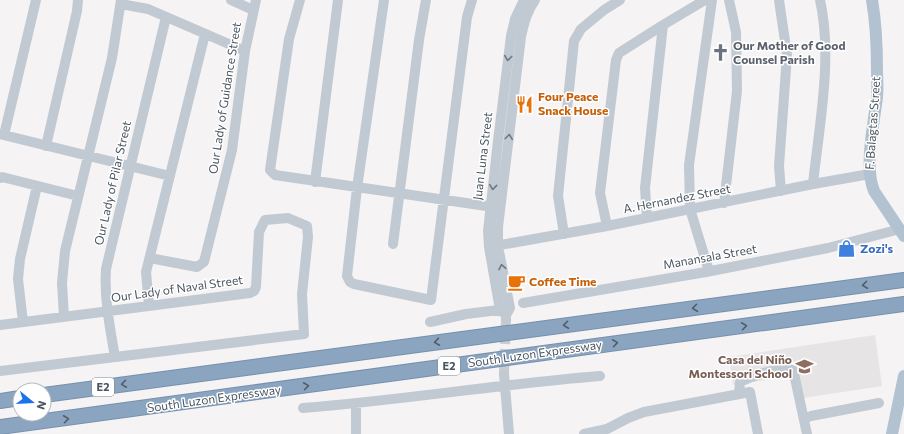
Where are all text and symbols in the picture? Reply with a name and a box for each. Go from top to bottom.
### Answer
street label: Our Lady of Guidance Street [205,21,243,175]
place label: Our Mother of Good Counsel Parish [733,38,845,66]
church icon: Our Mother of Good Counsel Parish [710,43,730,63]
one-way arrow [504,55,513,61]
street label: F. Balagtas Street [862,76,882,170]
place label: Four Peace Snack House [538,89,608,117]
restaurant icon: Four Peace Snack House [515,94,535,114]
street label: Juan Luna Street [470,111,495,201]
street label: Our Lady of Pilar Street [91,119,133,246]
one-way arrow [504,134,513,140]
street label: A. Hernandez Street [622,181,732,215]
one-way arrow [488,184,497,190]
shop icon: Zozi's [837,239,857,259]
street label: Manansala Street [662,241,758,271]
place label: Zozi's [860,241,894,255]
one-way arrow [499,264,507,270]
street label: Our Lady of Naval Street [110,272,244,304]
cafe icon: Coffee Time [506,272,526,292]
place label: Coffee Time [529,274,596,288]
one-way arrow [862,280,868,289]
one-way arrow [692,303,698,312]
one-way arrow [563,320,569,329]
one-way arrow [741,322,747,331]
street label: South Luzon Expressway [467,337,603,369]
one-way arrow [434,338,440,347]
one-way arrow [612,339,618,348]
place label: Casa del Niño Montessori School [689,352,792,380]
road number: E2 [438,357,460,375]
school or university icon: Casa del Niño Montessori School [795,357,815,377]
road number: E2 [92,378,114,396]
one-way arrow [121,379,127,388]
north arrow [12,382,52,422]
street label: South Luzon Expressway [146,382,282,414]
one-way arrow [303,382,309,391]
text: N [35,399,49,411]
one-way arrow [63,415,70,424]

